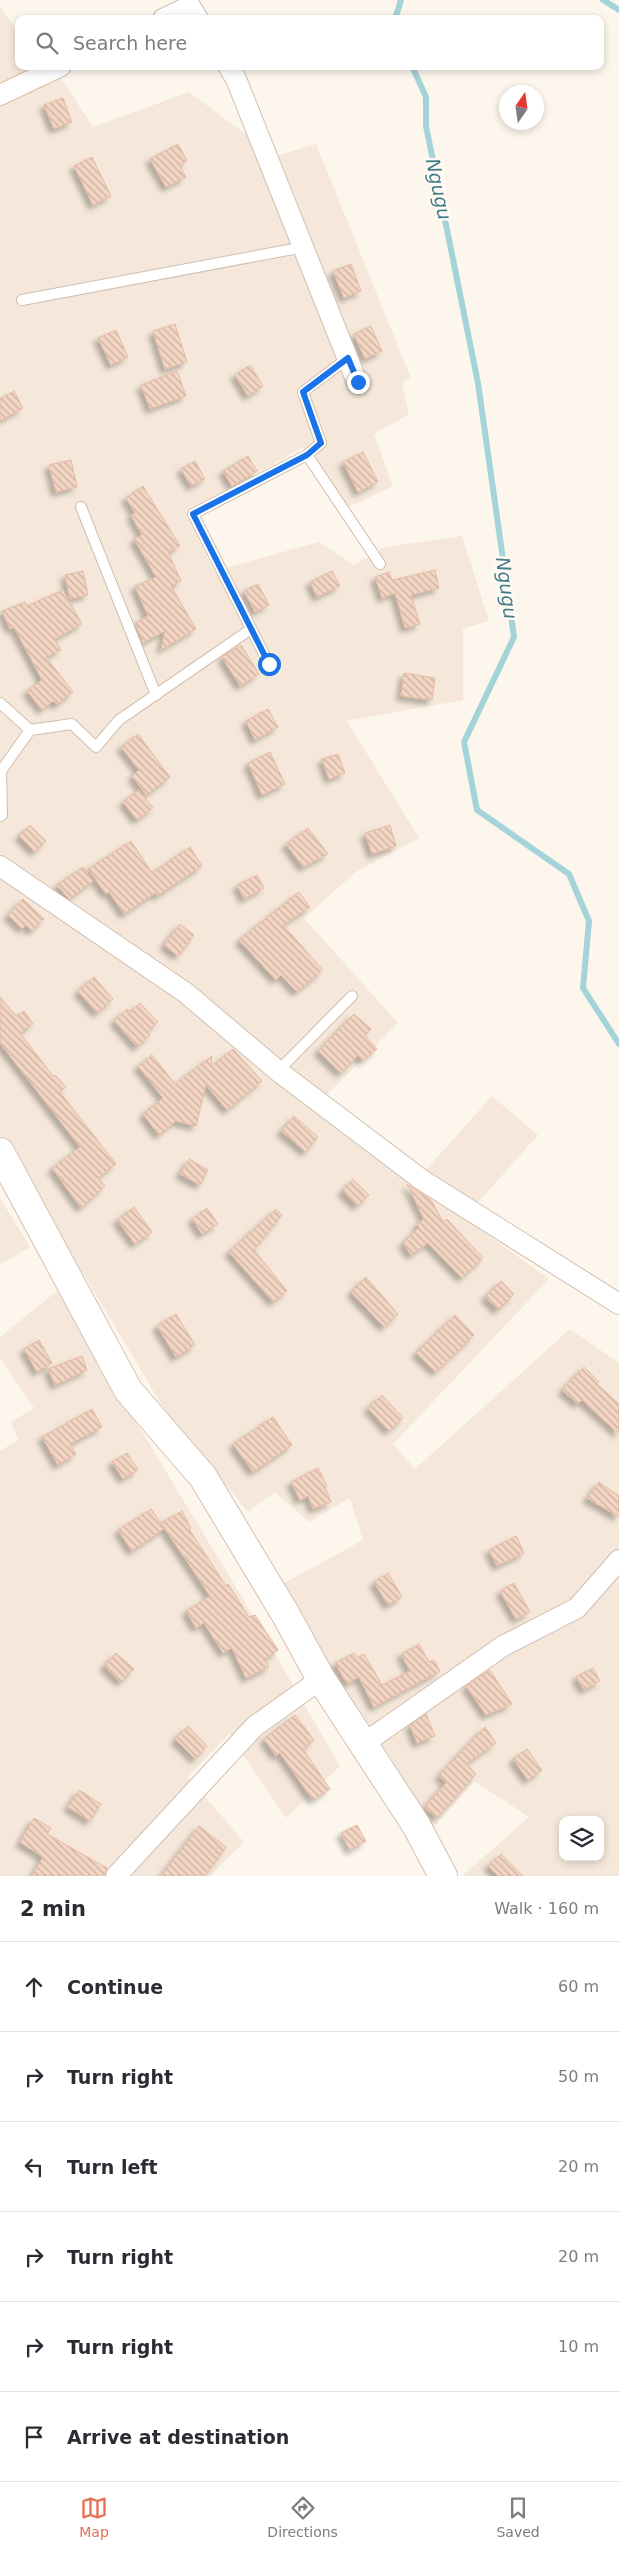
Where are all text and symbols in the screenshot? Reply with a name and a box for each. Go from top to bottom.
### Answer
search box [15,15,604,70]
icon: search [33,29,61,57]
text: Search here [73,32,187,54]
north arrow [499,85,544,130]
water label: Ngugu [422,156,456,222]
route end [347,371,370,394]
water label: Ngugu [492,556,522,620]
route start [258,653,281,676]
map controls [559,1816,604,1861]
button: layers [559,1816,604,1861]
text: 2 min [20,1897,86,1921]
text: Walk · 160 m [494,1899,599,1918]
icon: ahead [20,1973,48,2001]
text: Continue [67,1976,163,1998]
text: 60 m [558,1977,599,1996]
icon: right [20,2063,48,2091]
text: Turn right [67,2066,173,2088]
text: 50 m [558,2067,599,2086]
icon: left [20,2153,48,2181]
text: Turn left [67,2156,158,2178]
text: 20 m [558,2157,599,2176]
icon: right [20,2243,48,2271]
text: Turn right [67,2246,173,2268]
text: 20 m [558,2247,599,2266]
icon: right [20,2333,48,2361]
text: Turn right [67,2336,173,2358]
text: 10 m [558,2337,599,2356]
icon: arrive [20,2423,48,2451]
text: Arrive at destination [67,2426,289,2448]
tab: Map [79,2494,109,2540]
tab: Directions [267,2494,338,2540]
tab: Saved [496,2494,540,2540]

